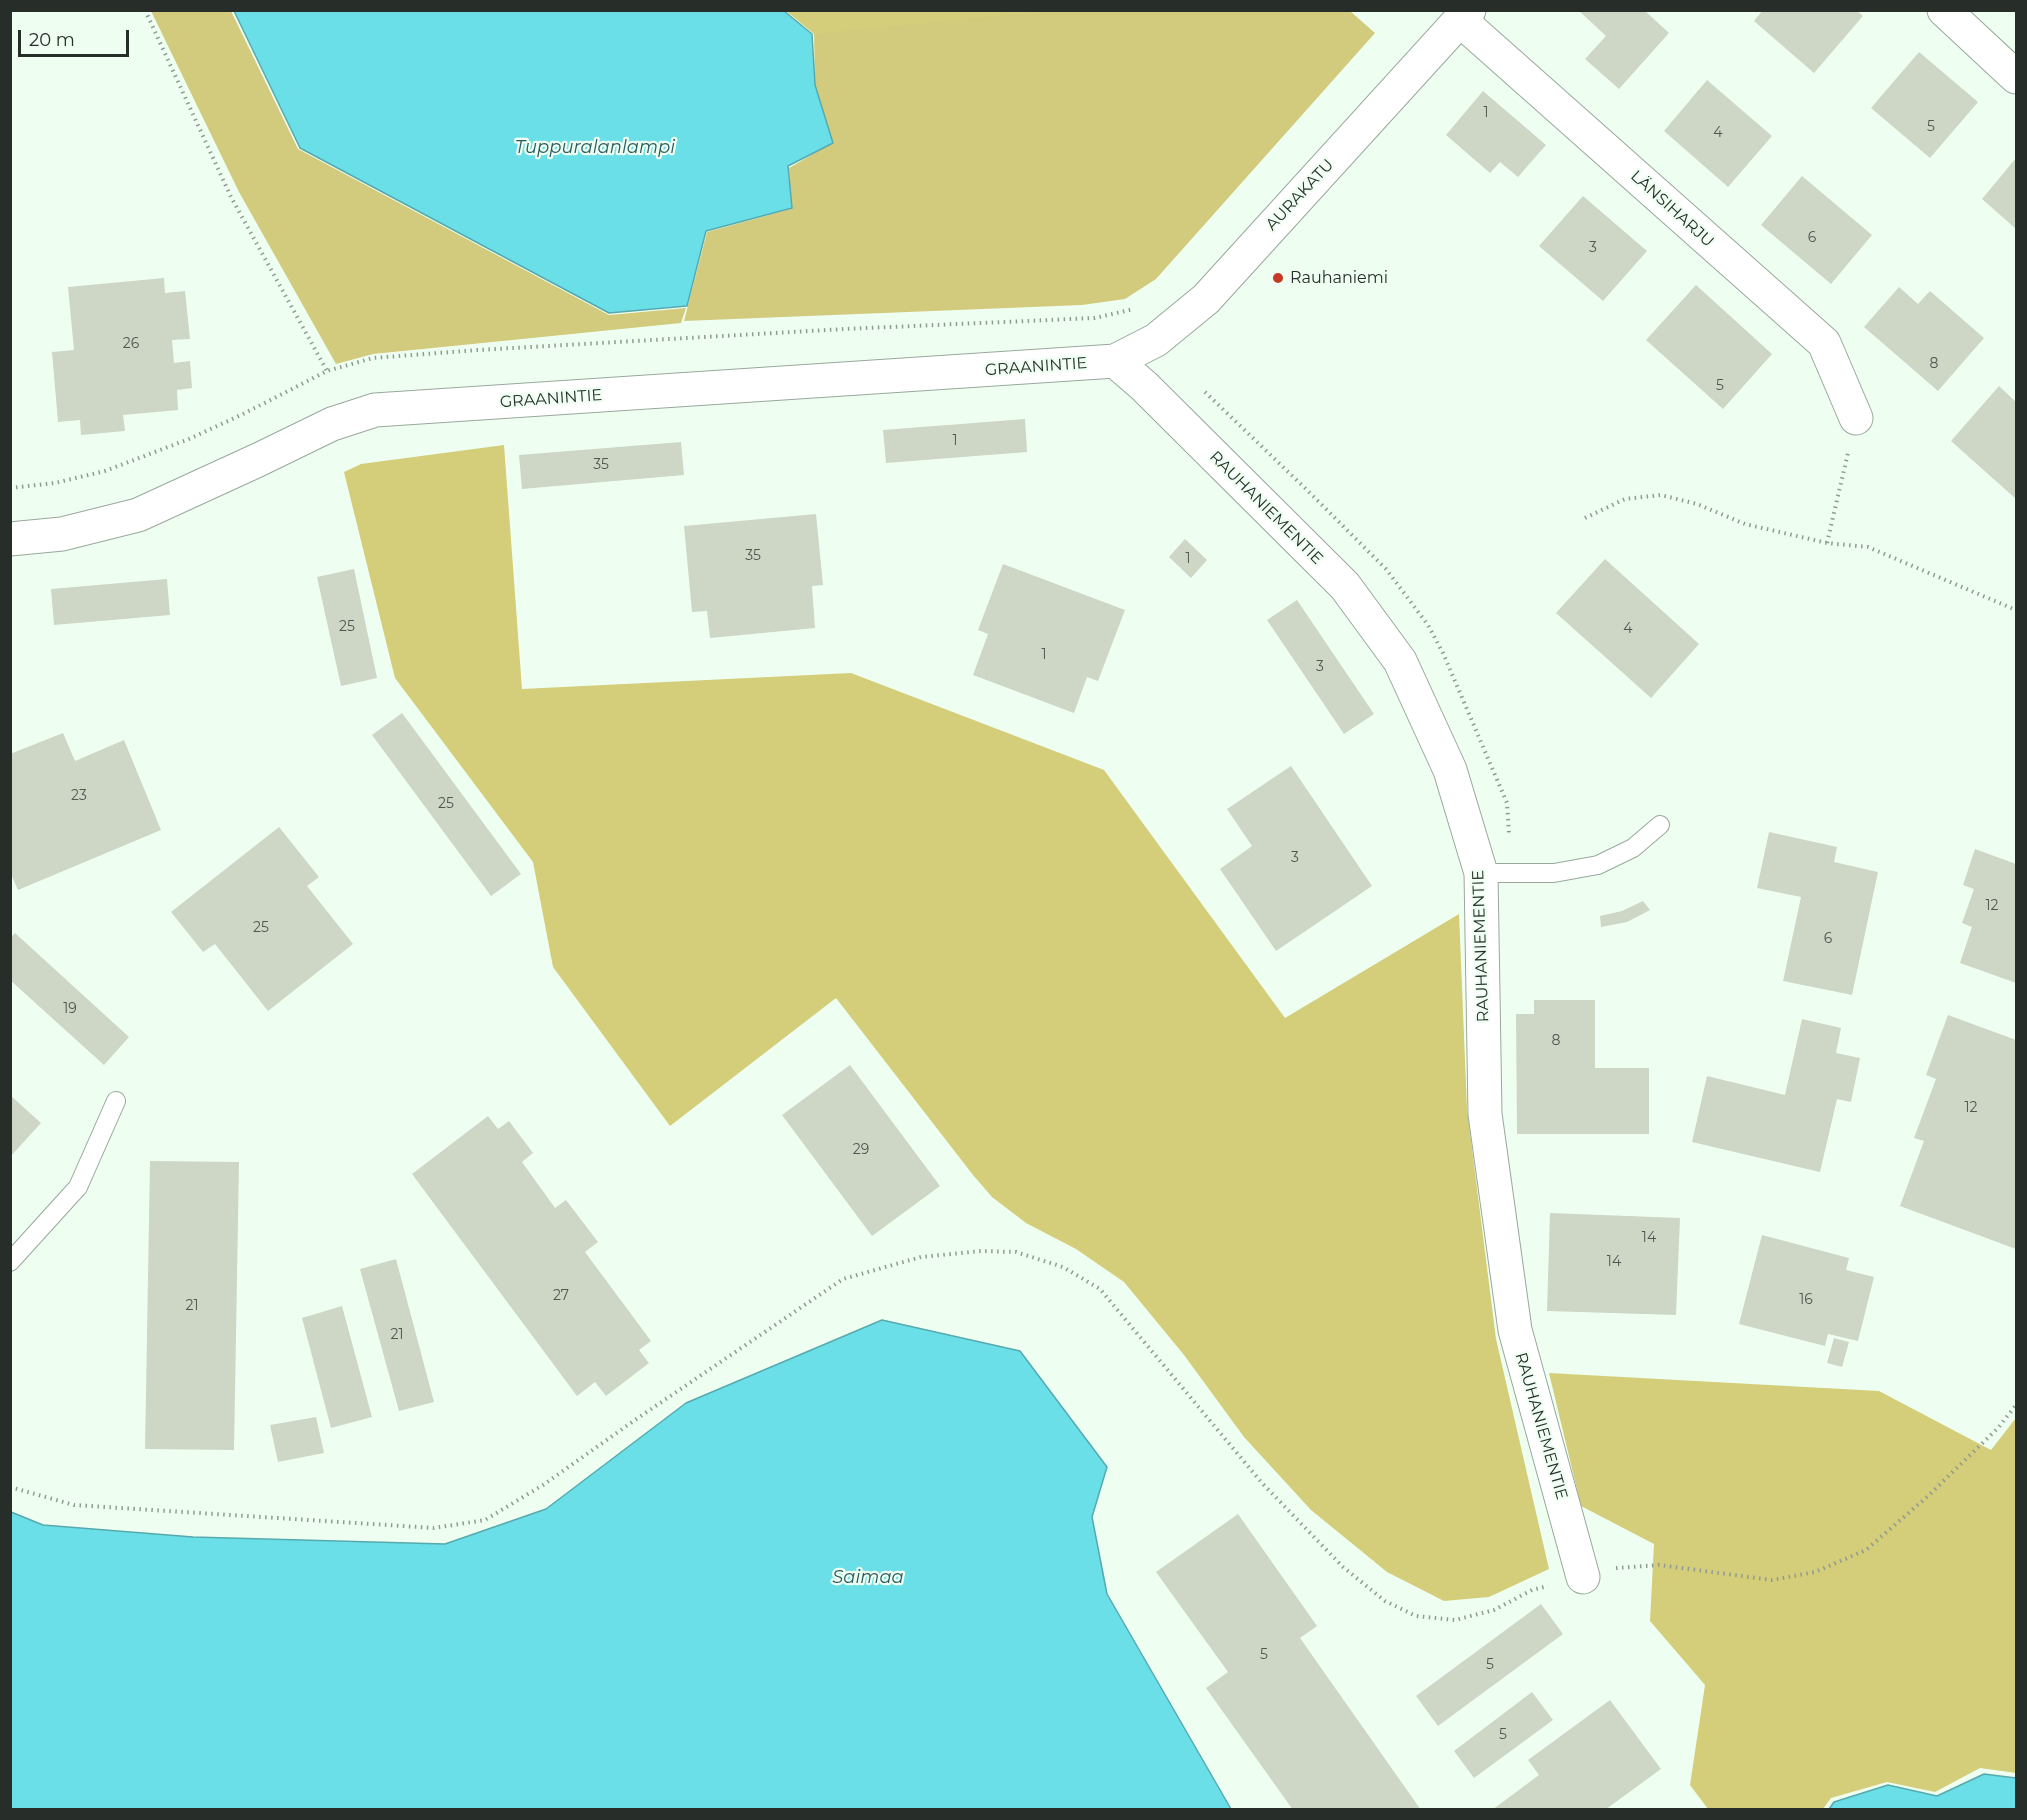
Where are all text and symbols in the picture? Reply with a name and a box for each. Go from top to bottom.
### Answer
scale bar [21,18,132,56]
text: 20 m [29,29,75,51]
house number: 1 [1483,105,1489,121]
house number: 5 [1927,119,1935,135]
house number: 4 [1713,125,1723,141]
water label: Tuppuralanlampi [515,137,675,159]
street label: AURAKATU [1262,155,1338,235]
street label: LÄNSIHARJU [1627,167,1717,251]
house number: 6 [1808,230,1816,246]
house number: 3 [1589,240,1597,256]
place label: Rauhaniemi [1290,268,1388,288]
marker: Rauhaniemi [1271,271,1285,285]
house number: 26 [123,336,139,352]
street label: GRAANINTIE [984,354,1088,380]
house number: 8 [1930,356,1938,372]
house number: 5 [1716,378,1724,394]
street label: GRAANINTIE [499,386,603,412]
house number: 1 [952,433,958,449]
street label: RAUHANIEMENTIE [1205,447,1327,569]
house number: 35 [593,457,609,473]
house number: 35 [745,548,761,564]
house number: 1 [1185,551,1191,567]
house number: 25 [339,619,355,635]
house number: 4 [1623,621,1633,637]
house number: 1 [1041,647,1047,663]
house number: 3 [1316,659,1324,675]
house number: 23 [71,788,87,804]
house number: 25 [438,796,454,812]
house number: 3 [1291,850,1299,866]
street label: RAUHANIEMENTIE [1469,870,1493,1022]
house number: 12 [1985,898,1999,914]
house number: 25 [253,920,269,936]
house number: 6 [1824,931,1832,947]
house number: 19 [63,1001,77,1017]
house number: 8 [1552,1033,1560,1049]
house number: 12 [1964,1100,1978,1116]
house number: 29 [853,1142,869,1158]
house number: 14 [1642,1230,1656,1246]
house number: 14 [1607,1254,1621,1270]
house number: 27 [553,1288,569,1304]
house number: 16 [1799,1292,1813,1308]
house number: 21 [185,1298,199,1314]
house number: 21 [390,1327,404,1343]
street label: RAUHANIEMENTIE [1511,1350,1571,1502]
water label: Saimaa [832,1567,904,1589]
house number: 5 [1260,1647,1268,1663]
house number: 5 [1486,1657,1494,1673]
house number: 5 [1499,1727,1507,1743]

